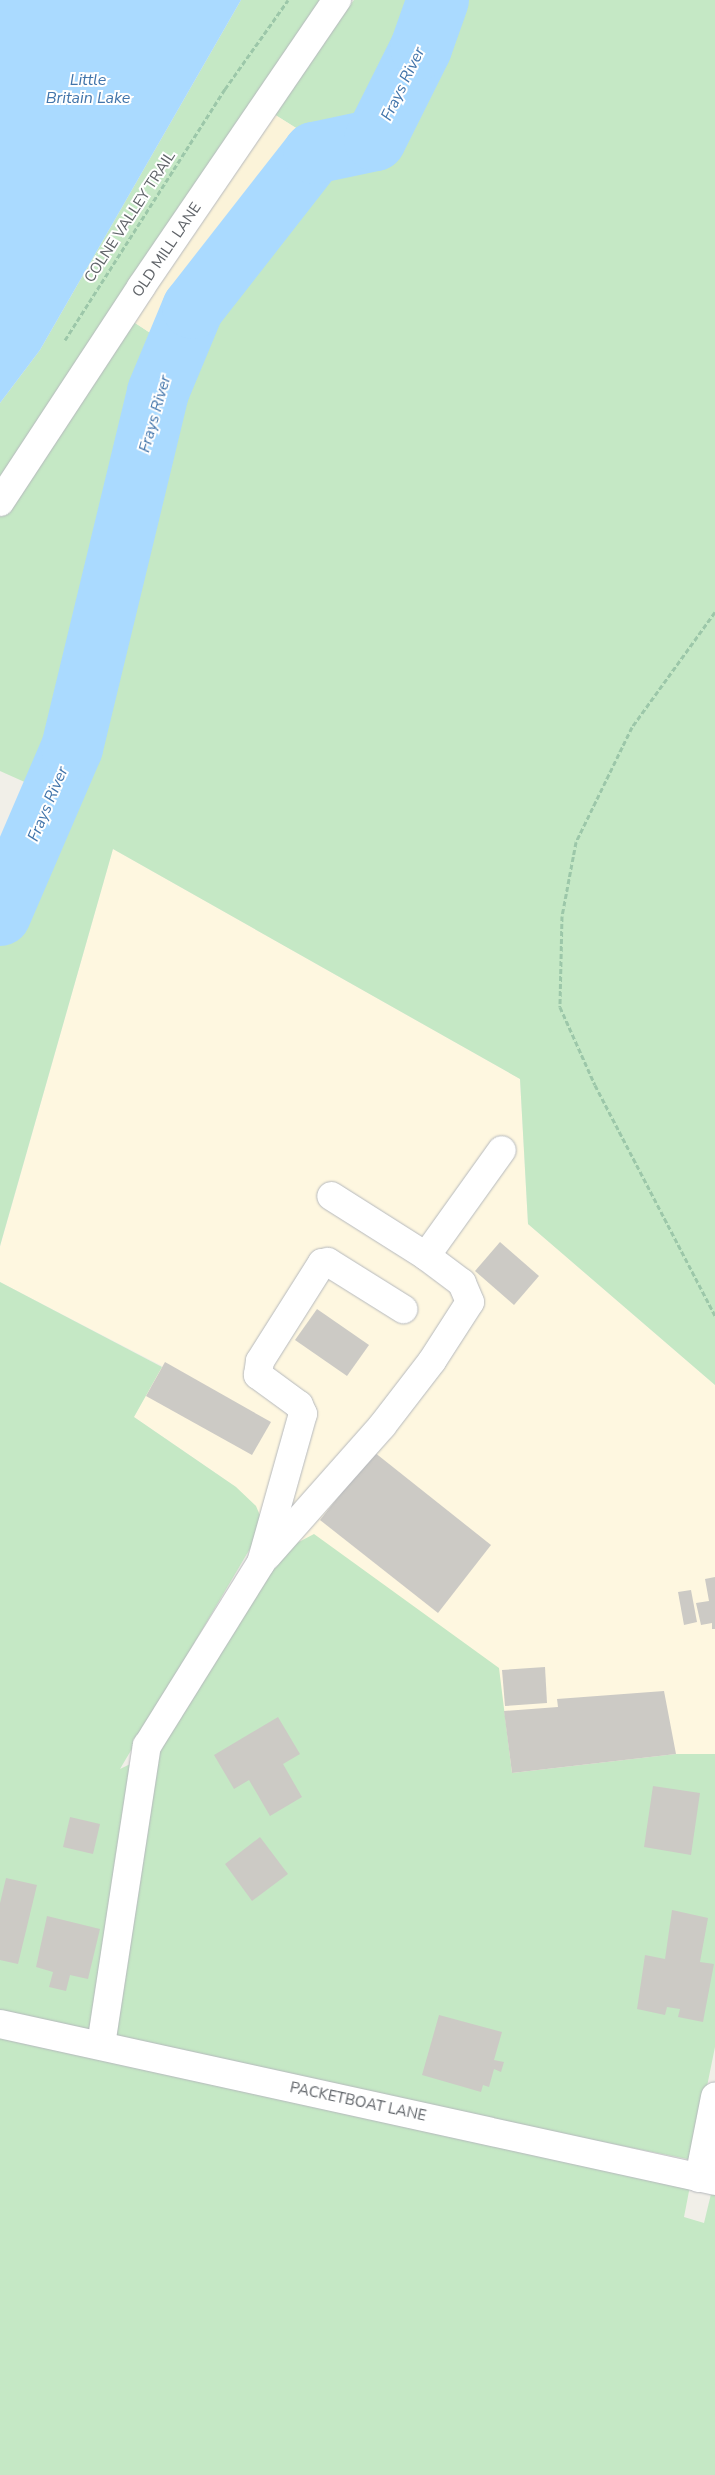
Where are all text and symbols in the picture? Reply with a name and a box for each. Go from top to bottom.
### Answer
water label: Frays River [377,44,429,124]
water label: Little Britain Lake [46,70,130,108]
street label: COLNE VALLEY TRAIL [81,148,179,286]
street label: OLD MILL LANE [129,199,205,301]
water label: Frays River [135,373,175,455]
water label: Frays River [24,764,72,844]
street label: PACKETBOAT LANE [288,2079,428,2125]

